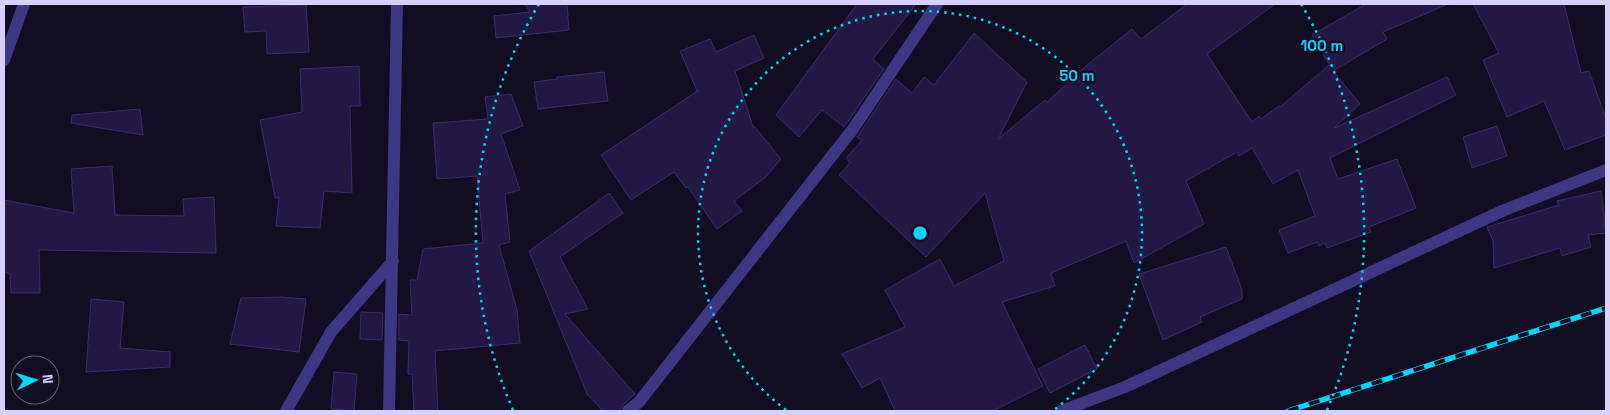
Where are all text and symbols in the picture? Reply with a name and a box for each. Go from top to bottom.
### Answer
text: 100 m [1301,36,1343,55]
text: 50 m [1059,66,1095,85]
centre of rings [911,224,929,242]
north arrow [10,355,60,405]
text: N [39,373,57,384]

